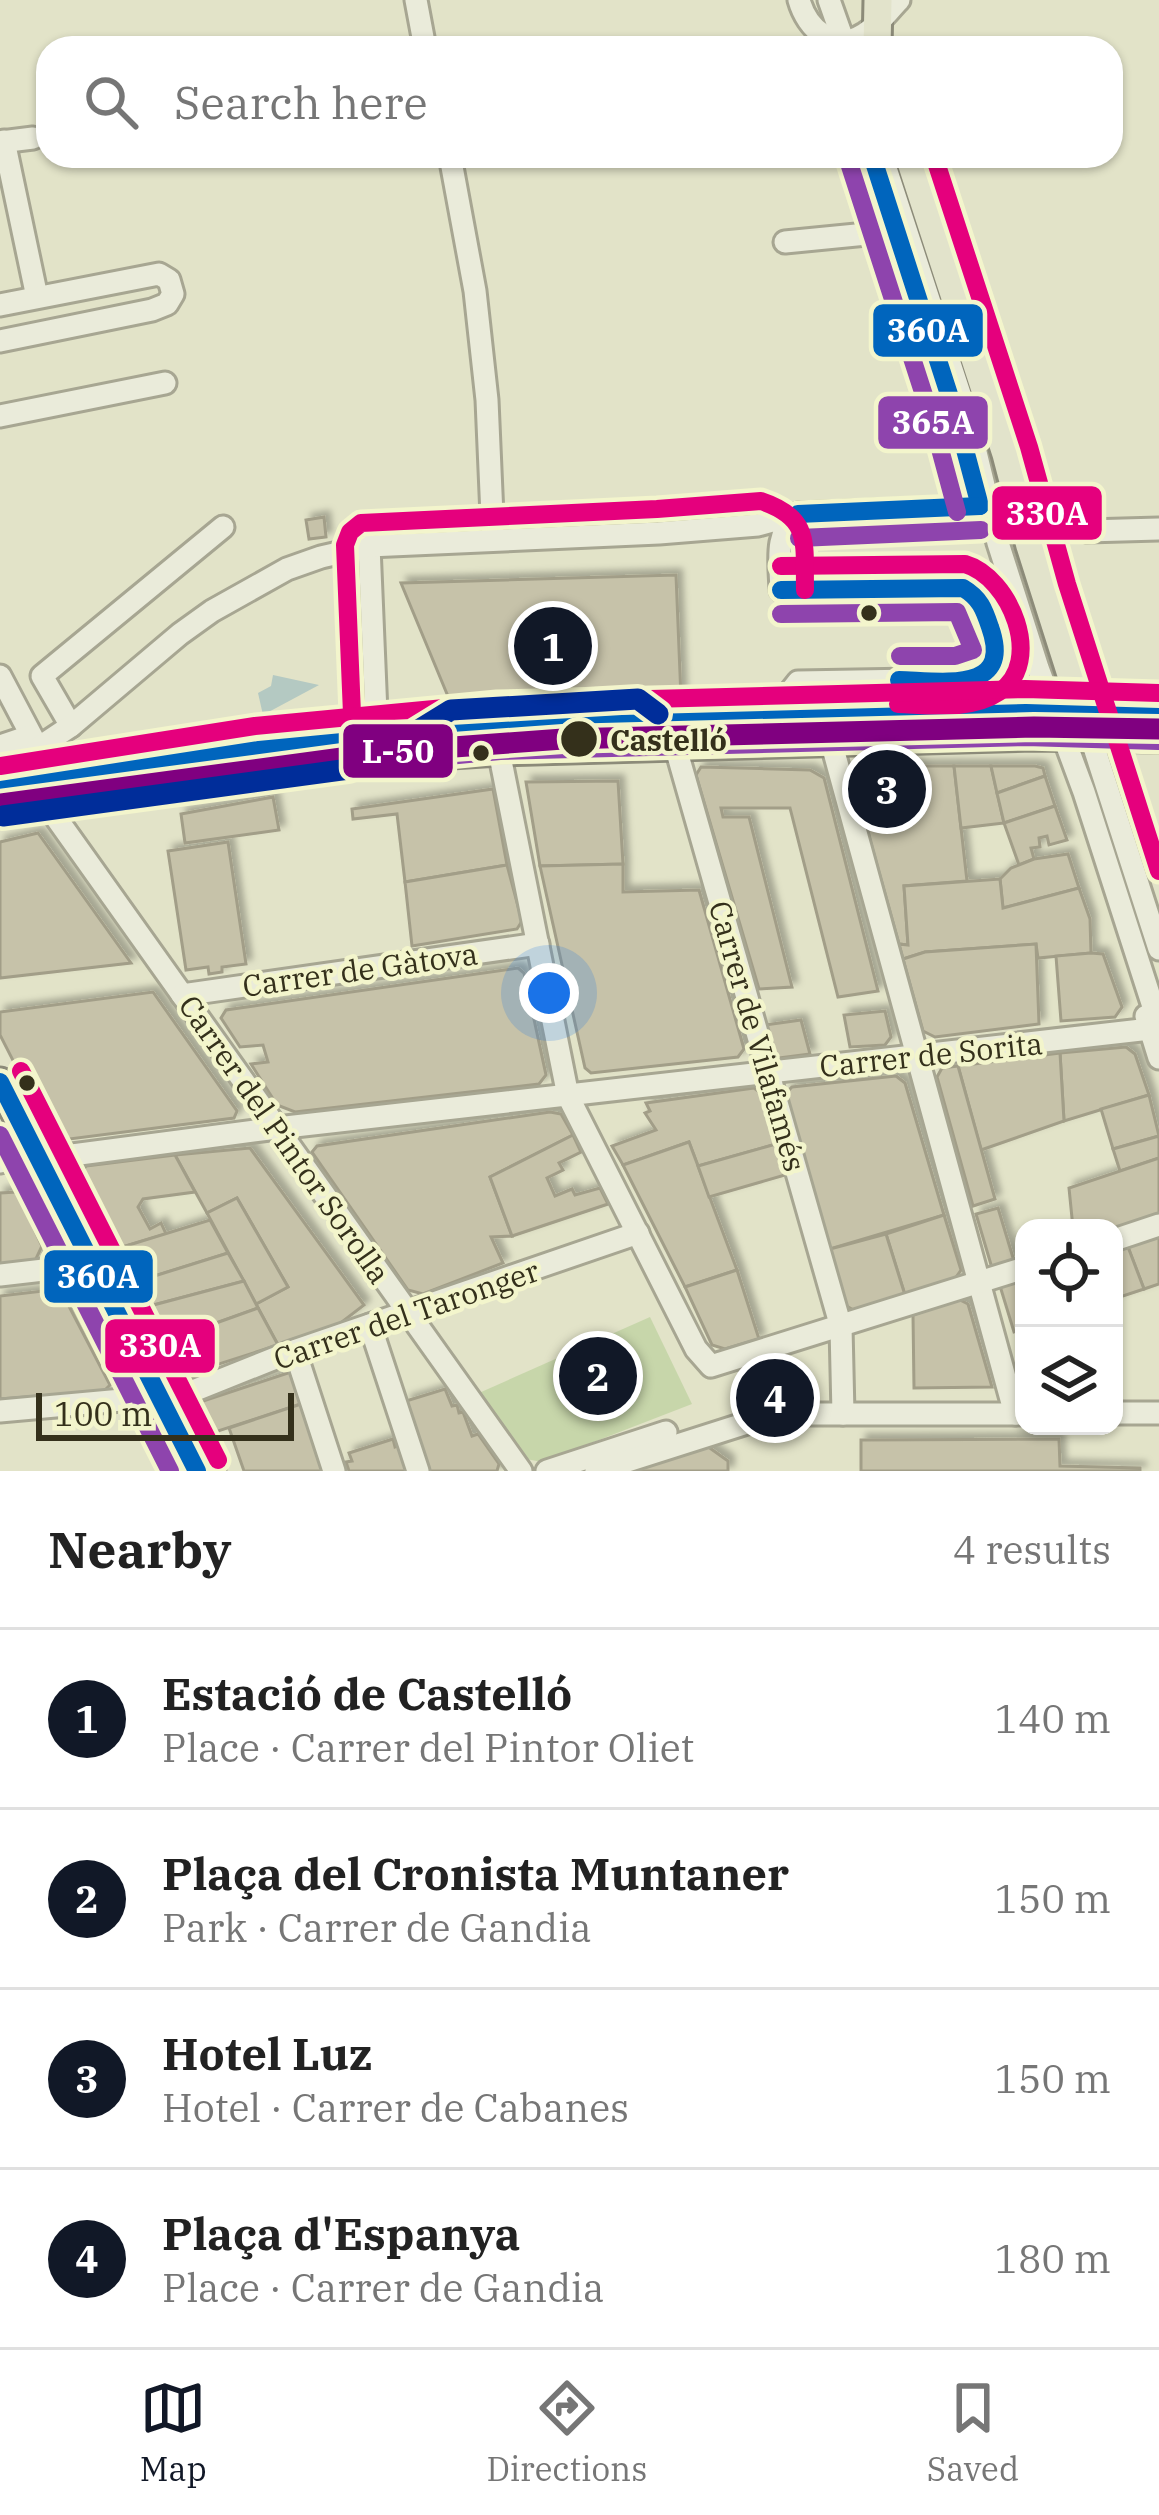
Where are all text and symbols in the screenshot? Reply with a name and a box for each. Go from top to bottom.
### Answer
search box [36,36,1123,168]
icon: search [78,69,144,135]
text: Search here [174,73,428,131]
line badge: 360A [871,302,985,359]
text: 360A [887,308,969,351]
line badge: 365A [876,394,990,451]
text: 365A [892,400,974,443]
line badge: 330A [990,484,1104,542]
text: 330A [1006,491,1088,534]
pin: 1 [514,601,592,691]
unlabelled marker [858,602,880,624]
marker: Castelló [558,718,600,760]
place label: Castelló [610,720,727,759]
line badge: L-50 [341,722,455,780]
text: L-50 [362,729,434,772]
unlabelled marker [470,742,492,764]
pin: 3 [848,744,926,834]
street label: Carrer de Vilafamés [701,896,815,1176]
street label: Carrer de Gàtova [240,933,480,1005]
your location [519,963,579,1023]
street label: Carrer del Pintor Sorolla [171,987,399,1291]
street label: Carrer de Sorita [818,1023,1044,1085]
unlabelled marker [16,1072,38,1094]
map controls [1015,1219,1123,1435]
button: locate [1015,1219,1123,1327]
line badge: 360A [42,1248,155,1305]
street label: Carrer del Taronger [268,1250,544,1378]
text: 360A [57,1254,139,1297]
line badge: 330A [103,1317,217,1375]
text: 330A [119,1323,201,1366]
button: layers [1015,1327,1123,1435]
pin: 2 [559,1331,637,1421]
pin: 4 [736,1353,814,1443]
scale bar [36,1387,294,1440]
text: 100 m [54,1392,153,1435]
text: Nearby [48,1516,232,1582]
text: 4 results [953,1524,1111,1575]
text: Estació de Castelló [162,1664,572,1722]
text: 1 [75,1693,99,1744]
text: 140 m [995,1693,1111,1744]
text: Place · Carrer del Pintor Oliet [162,1722,694,1773]
text: Plaça del Cronista Muntaner [162,1844,789,1902]
text: 2 [75,1873,99,1924]
text: 150 m [995,1873,1111,1924]
text: Park · Carrer de Gandia [162,1902,592,1953]
text: Hotel Luz [162,2024,372,2082]
text: 3 [75,2053,99,2104]
text: 150 m [995,2053,1111,2104]
text: Hotel · Carrer de Cabanes [162,2082,629,2133]
text: Plaça d'Espanya [162,2204,520,2262]
text: 4 [75,2233,99,2284]
text: 180 m [995,2233,1111,2284]
text: Place · Carrer de Gandia [162,2262,604,2313]
tab: Map [140,2375,207,2490]
tab: Directions [486,2375,647,2490]
tab: Saved [927,2375,1019,2490]

